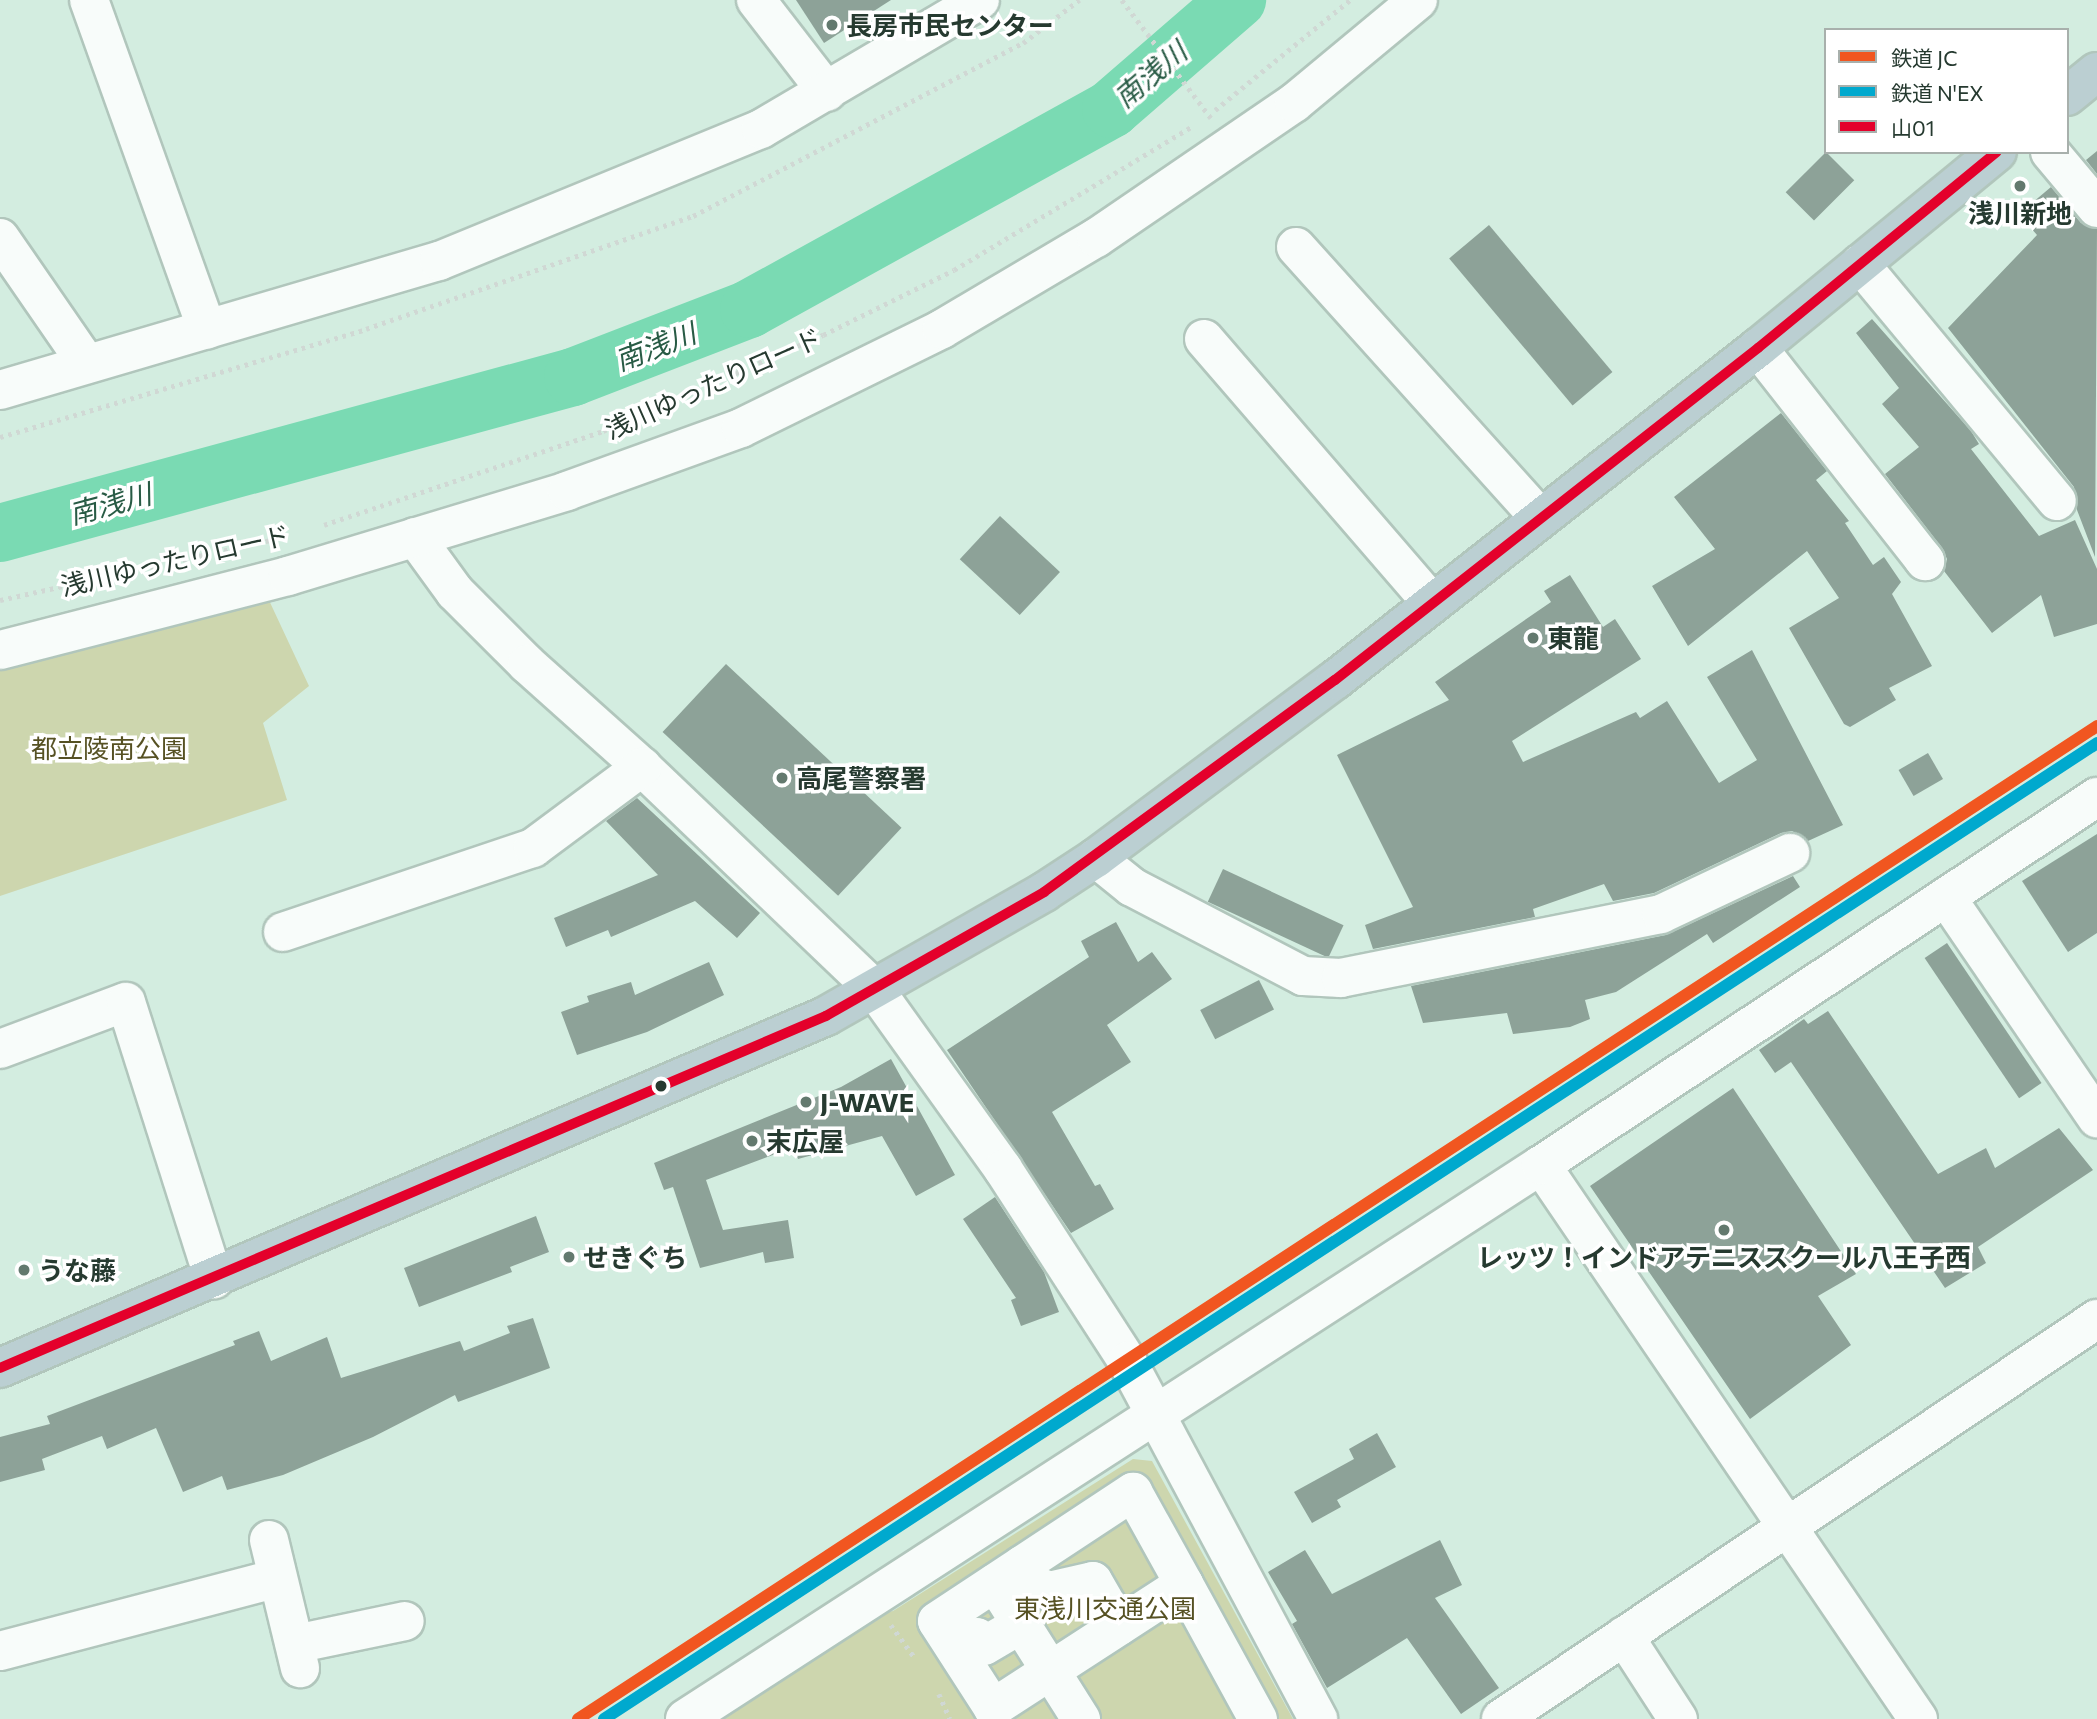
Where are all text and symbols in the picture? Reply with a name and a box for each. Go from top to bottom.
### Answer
place label: 長房市民センター [846,9,1054,41]
marker: 長房市民センター [824,17,840,33]
legend [1824,28,2069,154]
water label: 南浅川 [1107,34,1193,114]
text: 鉄道 JC [1891,45,1958,70]
text: 鉄道 N'EX [1891,80,1984,105]
text: 山01 [1891,115,1935,140]
marker: 浅川新地 [2012,178,2028,194]
place label: 浅川新地 [1968,197,2072,229]
water label: 南浅川 [610,315,700,377]
street label: 浅川ゆったりロード [600,321,826,445]
water label: 南浅川 [65,476,155,530]
street label: 浅川ゆったりロード [57,518,293,602]
place label: 東龍 [1547,622,1599,654]
marker: 東龍 [1525,630,1541,646]
park label: 都立陵南公園 [31,732,187,764]
place label: 高尾警察署 [796,762,926,794]
marker: 高尾警察署 [774,770,790,786]
unlabelled marker [654,1079,668,1093]
place label: J-WAVE [820,1086,914,1118]
marker: J-WAVE [798,1094,814,1110]
place label: 末広屋 [766,1125,844,1157]
marker: 末広屋 [744,1133,760,1149]
marker: レッツ！インドアテニススクール八王子西 [1716,1222,1732,1238]
place label: せきぐち [583,1241,687,1273]
place label: レッツ！インドアテニススクール八王子西 [1477,1241,1971,1273]
marker: せきぐち [561,1249,577,1265]
place label: うな藤 [38,1254,116,1286]
marker: うな藤 [16,1262,32,1278]
park label: 東浅川交通公園 [1014,1592,1196,1624]

